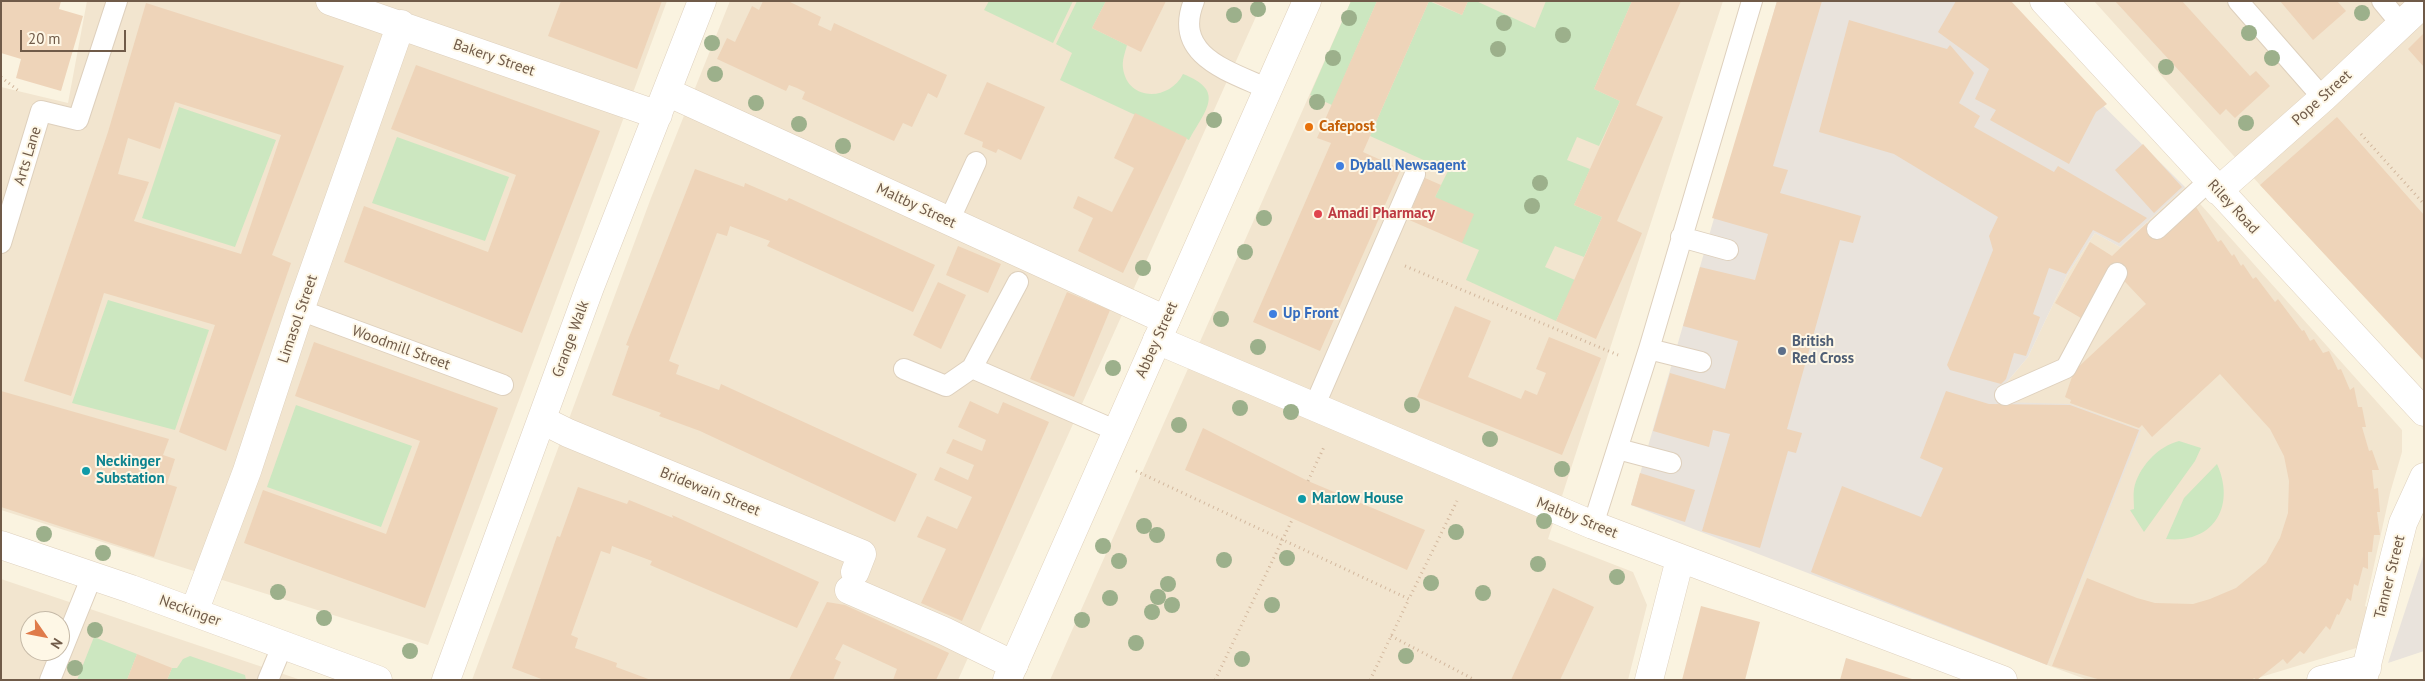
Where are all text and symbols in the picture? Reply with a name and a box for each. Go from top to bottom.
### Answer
scale bar [22,20,129,52]
text: 20 m [28,29,61,48]
street label: Bakery Street [451,36,537,80]
street label: Pope Street [2289,67,2355,129]
place label: Cafepost [1319,118,1375,136]
marker: Cafepost [1303,121,1315,133]
street label: Arts Lane [11,124,45,188]
place label: Dyball Newsagent [1350,157,1466,175]
marker: Dyball Newsagent [1334,160,1346,172]
street label: Riley Road [2203,176,2263,238]
street label: Maltby Street [873,180,959,232]
place label: Amadi Pharmacy [1328,205,1435,223]
marker: Amadi Pharmacy [1312,208,1324,220]
street label: Limasol Street [274,272,322,366]
street label: Grange Walk [549,298,593,380]
street label: Abbey Street [1132,299,1182,381]
place label: Up Front [1283,305,1339,323]
marker: Up Front [1267,308,1279,320]
street label: Woodmill Street [349,322,453,374]
place label: British Red Cross [1792,333,1854,368]
marker: British Red Cross [1776,345,1788,357]
place label: Neckinger Substation [96,453,165,488]
street label: Bridewain Street [657,464,763,520]
marker: Neckinger Substation [80,465,92,477]
place label: Marlow House [1312,490,1403,508]
marker: Marlow House [1296,493,1308,505]
street label: Maltby Street [1534,494,1620,542]
street label: Tanner Street [2371,533,2409,621]
street label: Neckinger [157,592,223,630]
north arrow [20,611,70,661]
text: N [47,635,67,652]

